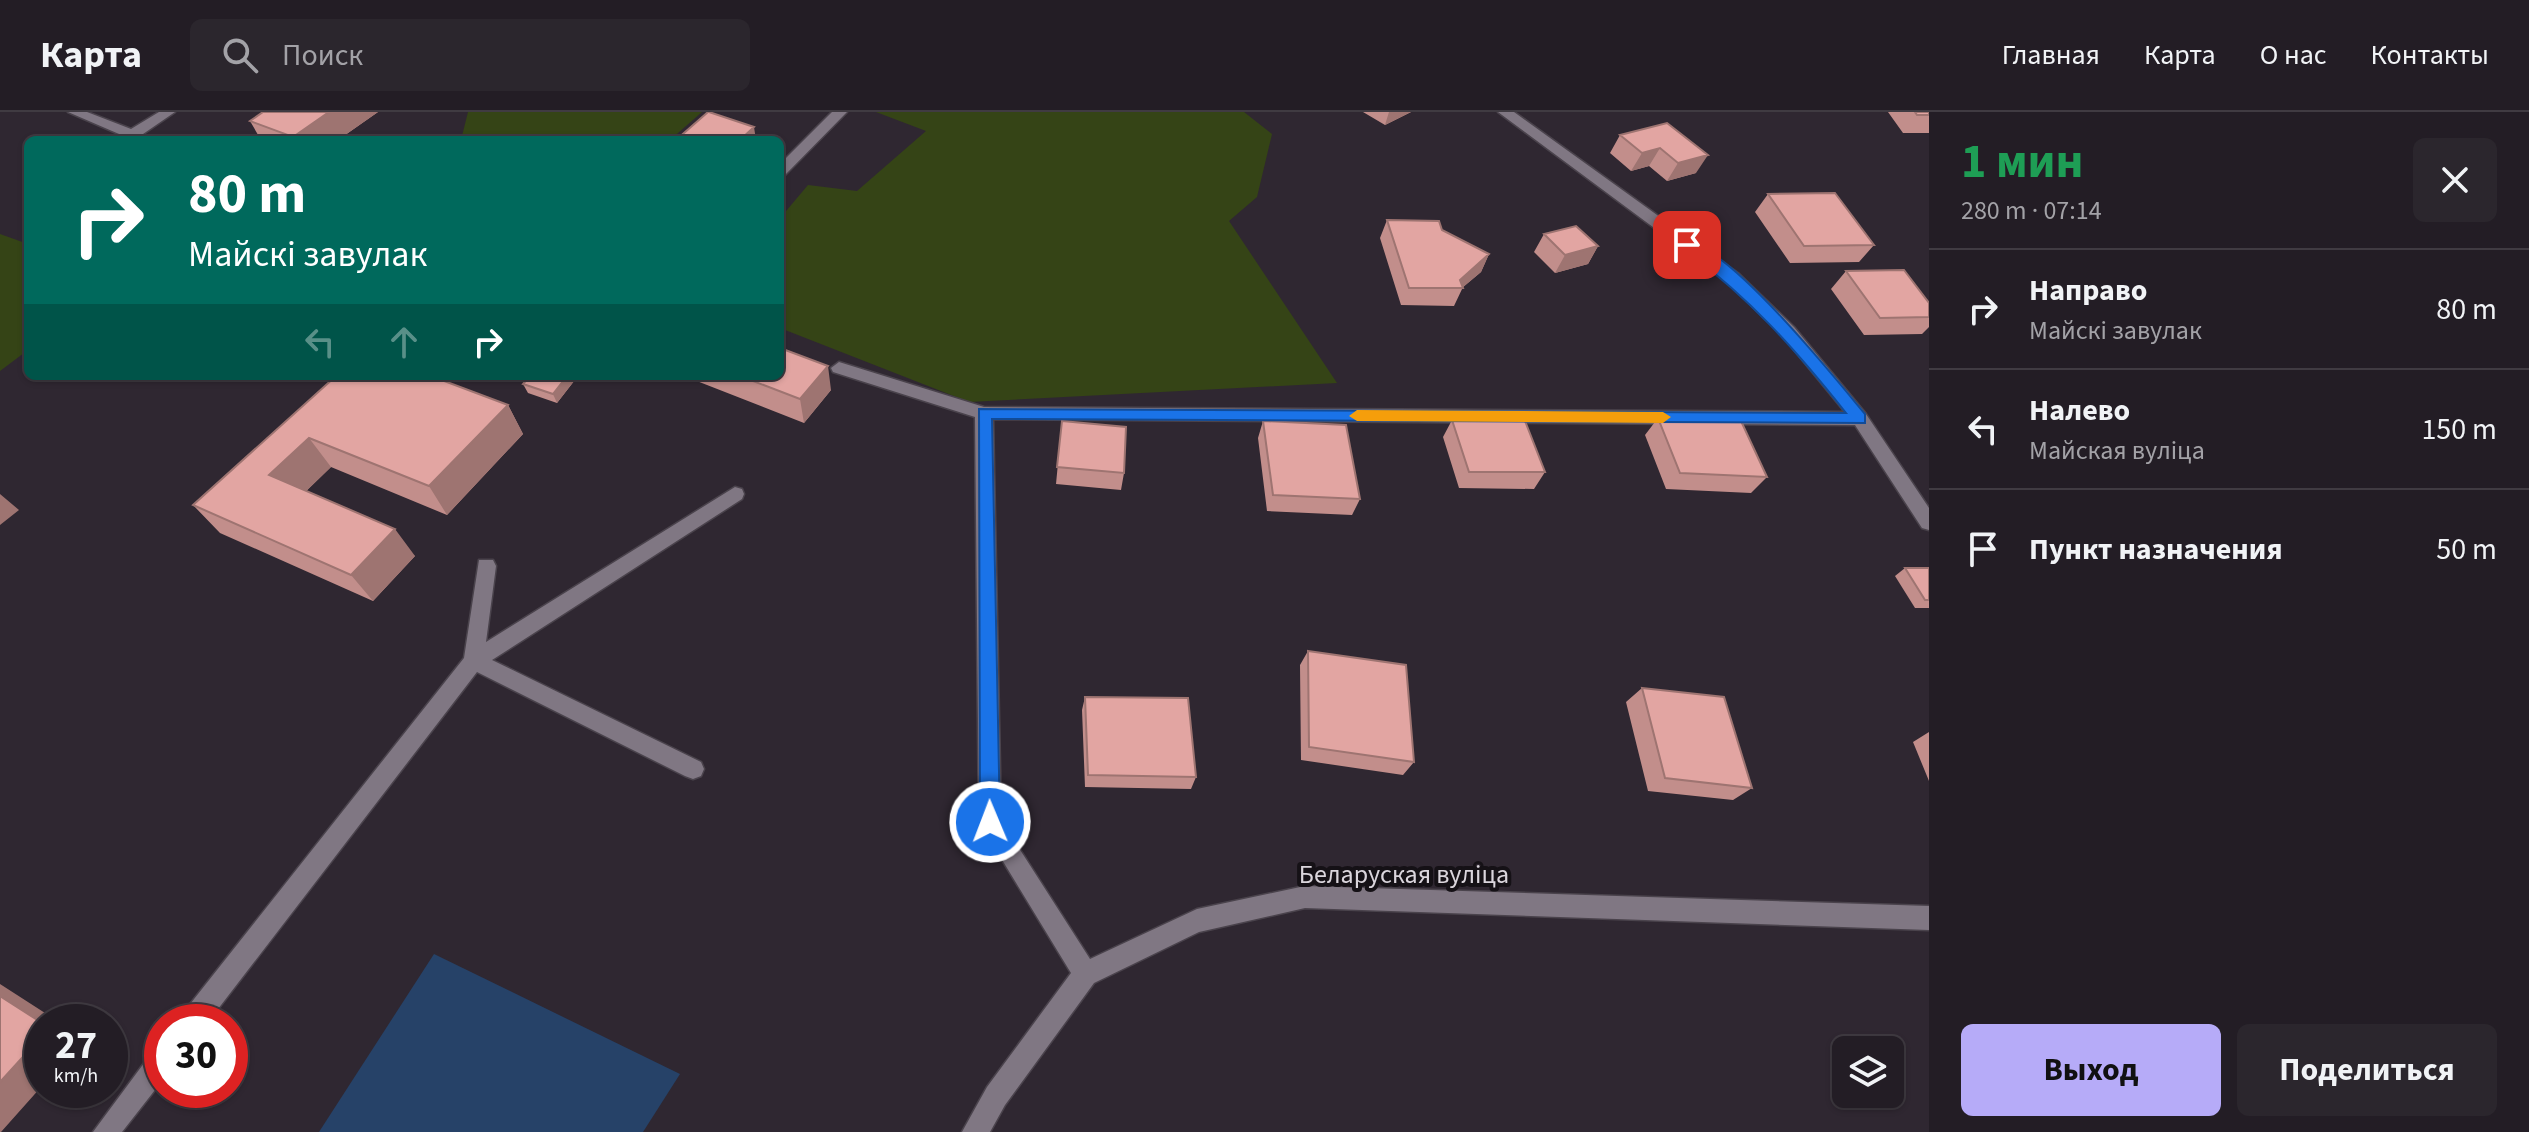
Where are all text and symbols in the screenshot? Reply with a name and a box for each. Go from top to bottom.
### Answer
search box [190,19,750,91]
text: Карта [40,28,142,82]
icon: search [218,33,262,77]
text: Поиск [282,34,363,77]
text: Главная [2002,35,2100,75]
text: Карта [2144,35,2216,75]
text: О нас [2260,35,2327,75]
text: Контакты [2371,35,2489,75]
text: 1 мин [1961,128,2084,196]
button: close [2413,138,2497,222]
text: 80 m [188,155,306,234]
icon: right [56,168,160,272]
text: 280 m · 07:14 [1961,192,2102,229]
pin [1653,211,1721,279]
icon: arrive [1665,223,1709,267]
text: Майскі завулак [188,229,427,280]
text: Направо [2029,269,2147,312]
icon: right [1961,287,2005,331]
text: 80 m [2436,288,2497,331]
text: Майскі завулак [2029,312,2202,349]
icon: left [298,320,342,364]
icon: ahead [382,320,426,364]
icon: right [466,320,510,364]
text: Налево [2029,389,2130,432]
icon: left [1961,407,2005,451]
text: 150 m [2421,408,2497,451]
text: Майская вуліца [2029,432,2205,469]
icon: arrive [1961,527,2005,571]
text: Пункт назначения [2029,528,2283,571]
text: 50 m [2436,528,2497,571]
position arrow [948,780,1032,864]
street label: Беларуская вуліца [1299,856,1509,893]
speed limit sign: 30 [144,1004,248,1108]
text: 27 [55,1017,97,1074]
button: Выход [1961,1024,2221,1116]
button: Поделиться [2237,1024,2497,1116]
map controls [1832,1036,1904,1108]
button: layers [1832,1036,1904,1108]
text: km/h [54,1062,98,1090]

